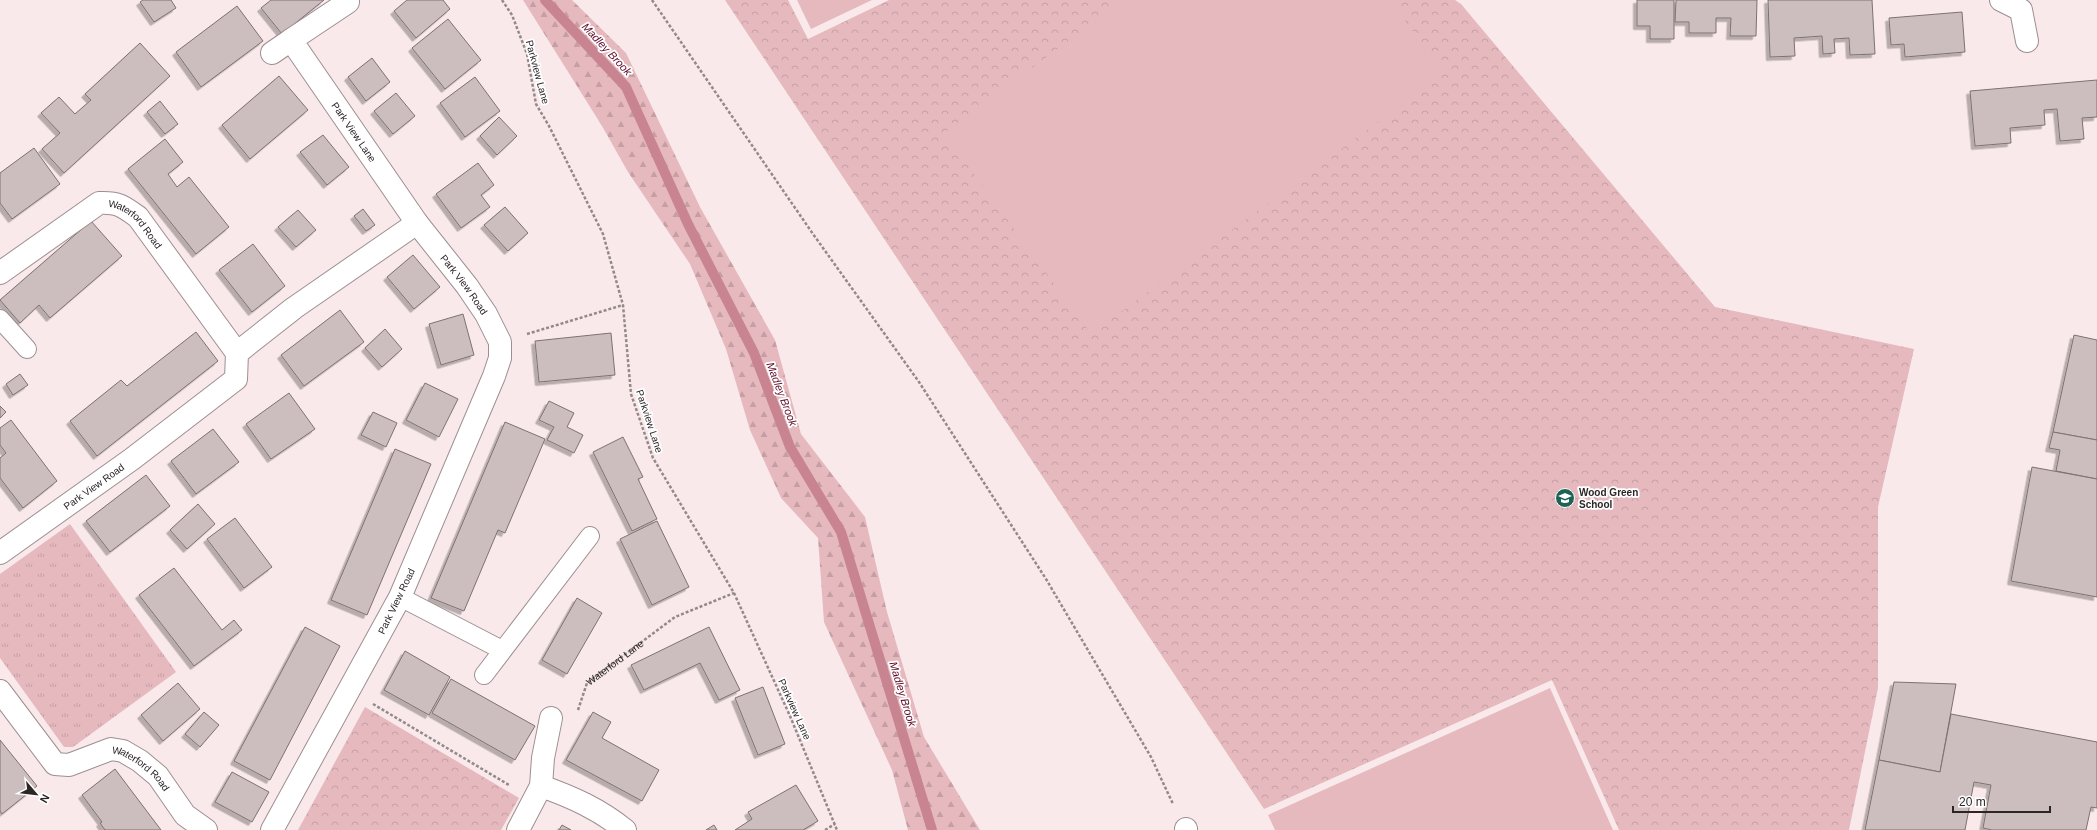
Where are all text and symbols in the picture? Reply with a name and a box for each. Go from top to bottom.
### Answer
water label: Madley Brook [580,20,635,78]
street label: Parkview Lane [524,39,551,106]
street label: Park View Lane [329,100,378,164]
street label: Waterford Road [108,198,164,251]
street label: Park View Road [438,253,490,317]
water label: Madley Brook [764,360,800,428]
street label: Parkview Lane [634,388,665,454]
street label: Park View Road [62,461,126,512]
school or university icon: Wood Green School [1554,487,1576,509]
place label: Wood Green School [1579,487,1638,510]
street label: Park View Road [376,567,417,636]
street label: Waterford Lane [584,637,646,688]
water label: Madley Brook [887,660,919,728]
street label: Parkview Lane [776,677,813,742]
street label: Waterford Road [111,744,171,793]
north arrow [16,774,56,814]
scale bar [1953,788,2050,814]
text: N [38,792,52,805]
text: 20 m [1959,795,1986,809]

